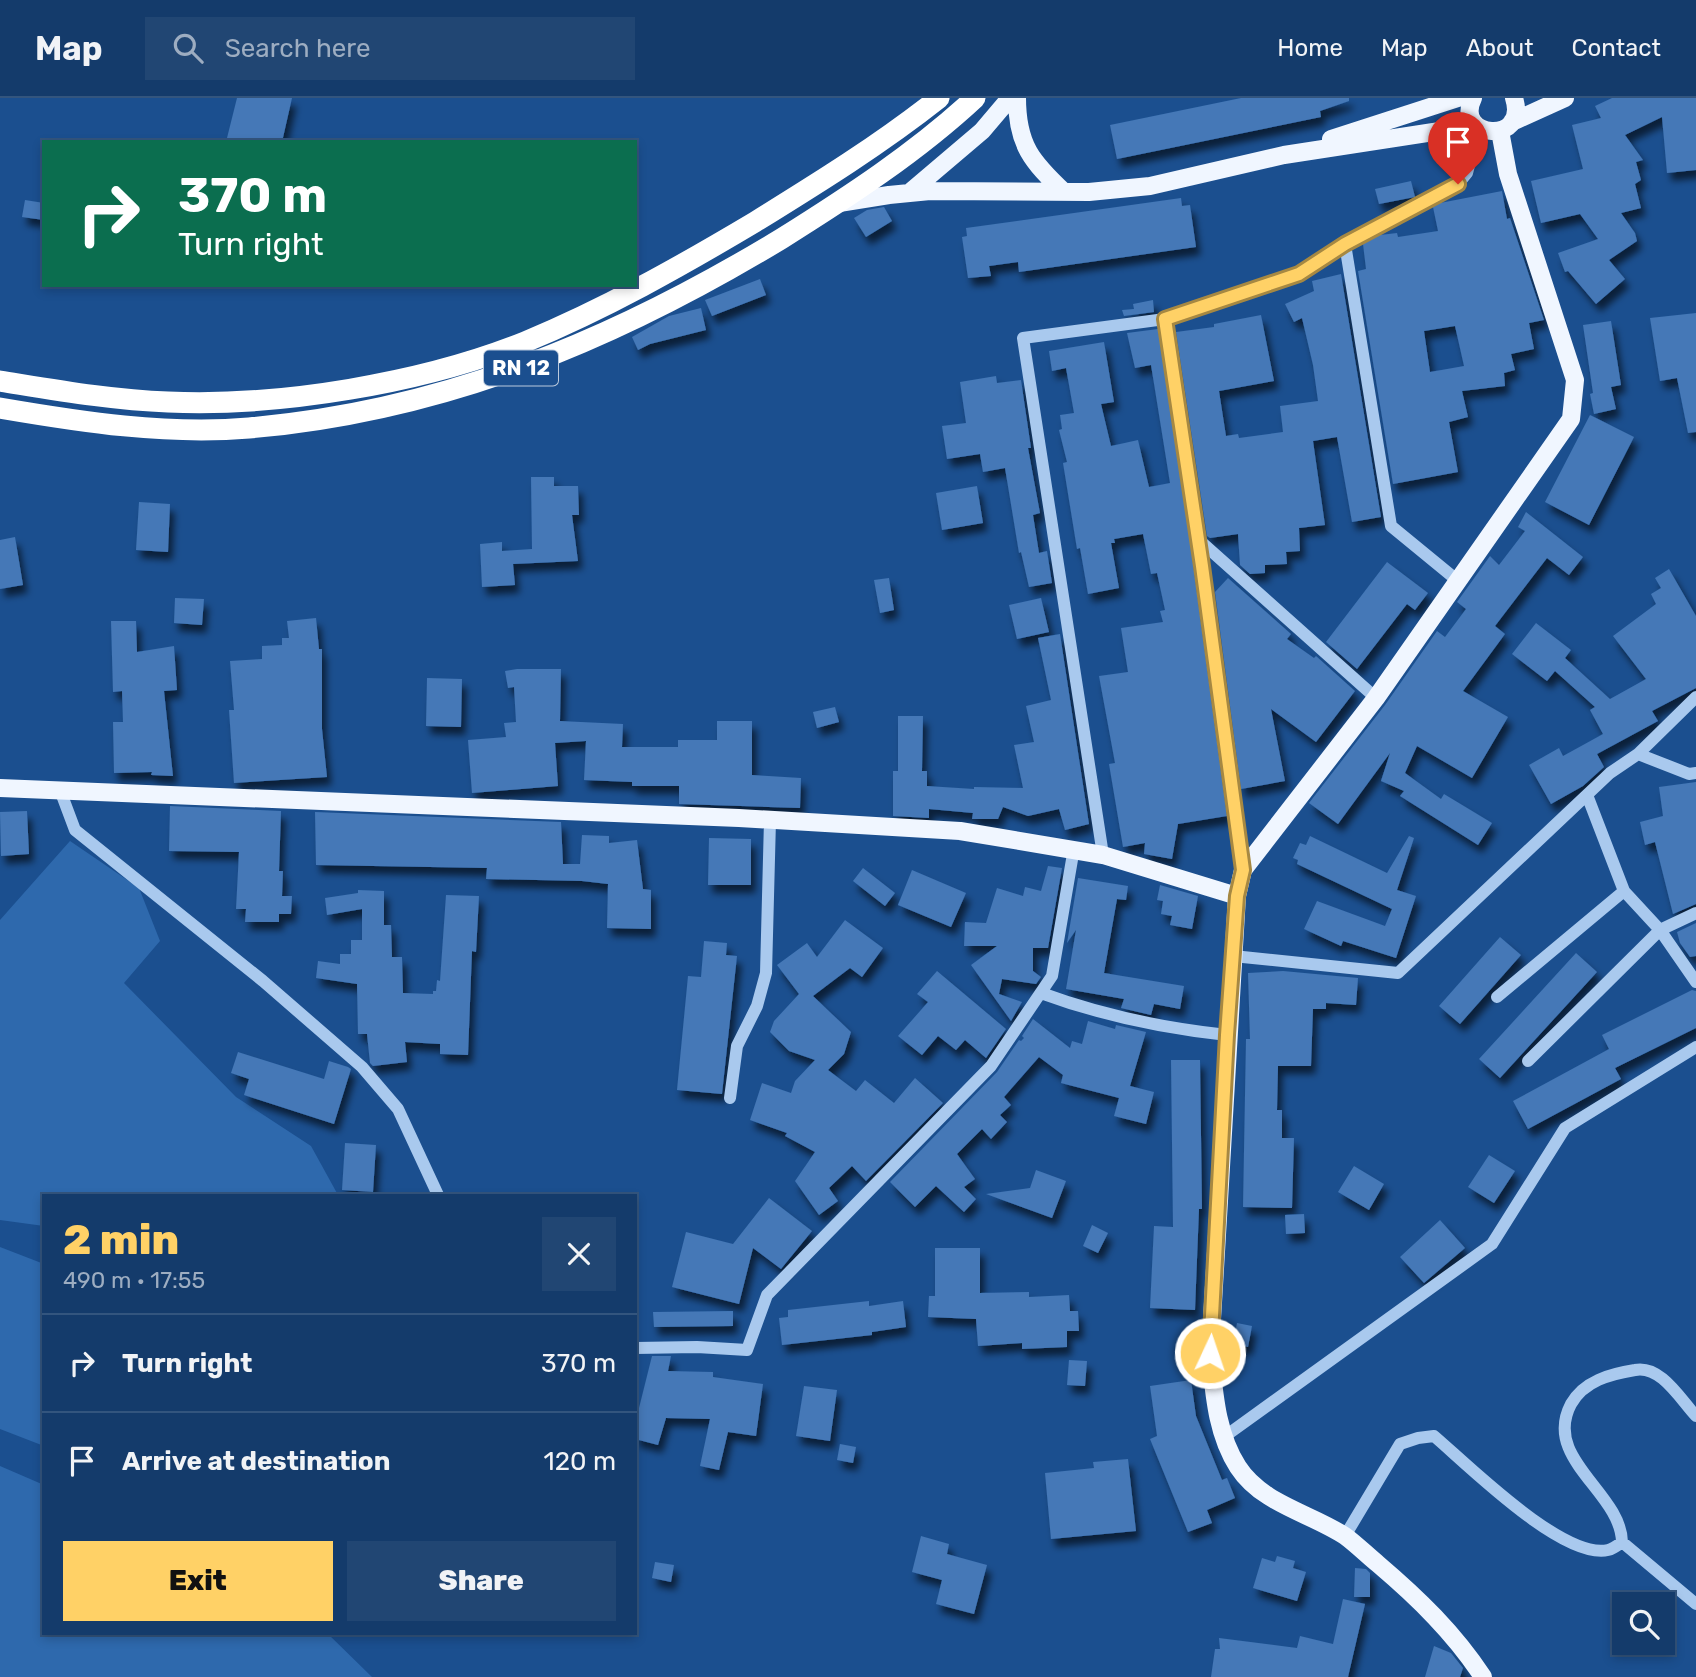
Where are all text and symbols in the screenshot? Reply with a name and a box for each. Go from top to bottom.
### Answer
search box [145,17,635,80]
text: Map [35,29,103,68]
icon: search [169,29,207,67]
text: Search here [225,33,370,64]
text: Home [1277,34,1343,62]
text: Map [1381,34,1428,62]
text: About [1466,34,1534,62]
text: Contact [1572,34,1661,62]
pin [1428,112,1488,184]
icon: arrive [1439,123,1477,161]
text: 370 m [178,166,327,224]
icon: right [63,168,154,259]
text: Turn right [178,225,323,263]
road number: RN 12 [484,350,558,386]
text: 2 min [63,1215,179,1265]
button: close [542,1217,616,1291]
text: 490 m · 17:55 [63,1266,205,1294]
position arrow [1173,1316,1247,1390]
icon: right [63,1344,101,1382]
text: Turn right [122,1348,252,1379]
text: 370 m [541,1348,616,1379]
icon: arrive [63,1442,101,1480]
text: Arrive at destination [122,1446,390,1477]
text: 120 m [544,1446,616,1477]
button: Exit [63,1541,333,1621]
button: Share [347,1541,616,1621]
map controls [1612,1592,1675,1655]
button: search [1612,1592,1675,1655]

